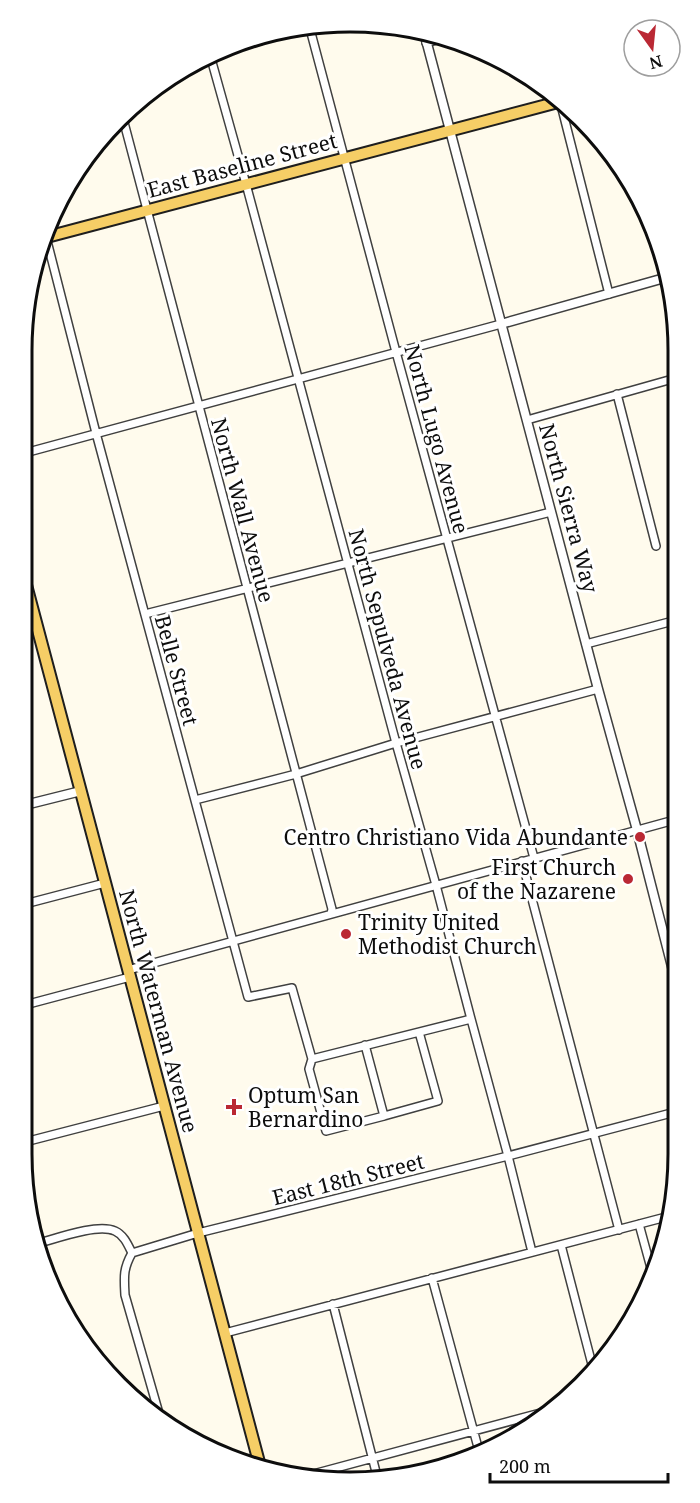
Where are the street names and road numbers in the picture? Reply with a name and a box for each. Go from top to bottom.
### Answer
street label: East Baseline Street [144,126,340,204]
street label: North Lugo Avenue [398,341,476,537]
street label: North Wall Avenue [205,415,281,605]
street label: North Sierra Way [533,420,605,596]
street label: North Sepulveda Avenue [342,525,434,773]
street label: Belle Street [149,612,205,728]
street label: North Waterman Avenue [113,886,205,1136]
street label: East 18th Street [269,1147,427,1211]

